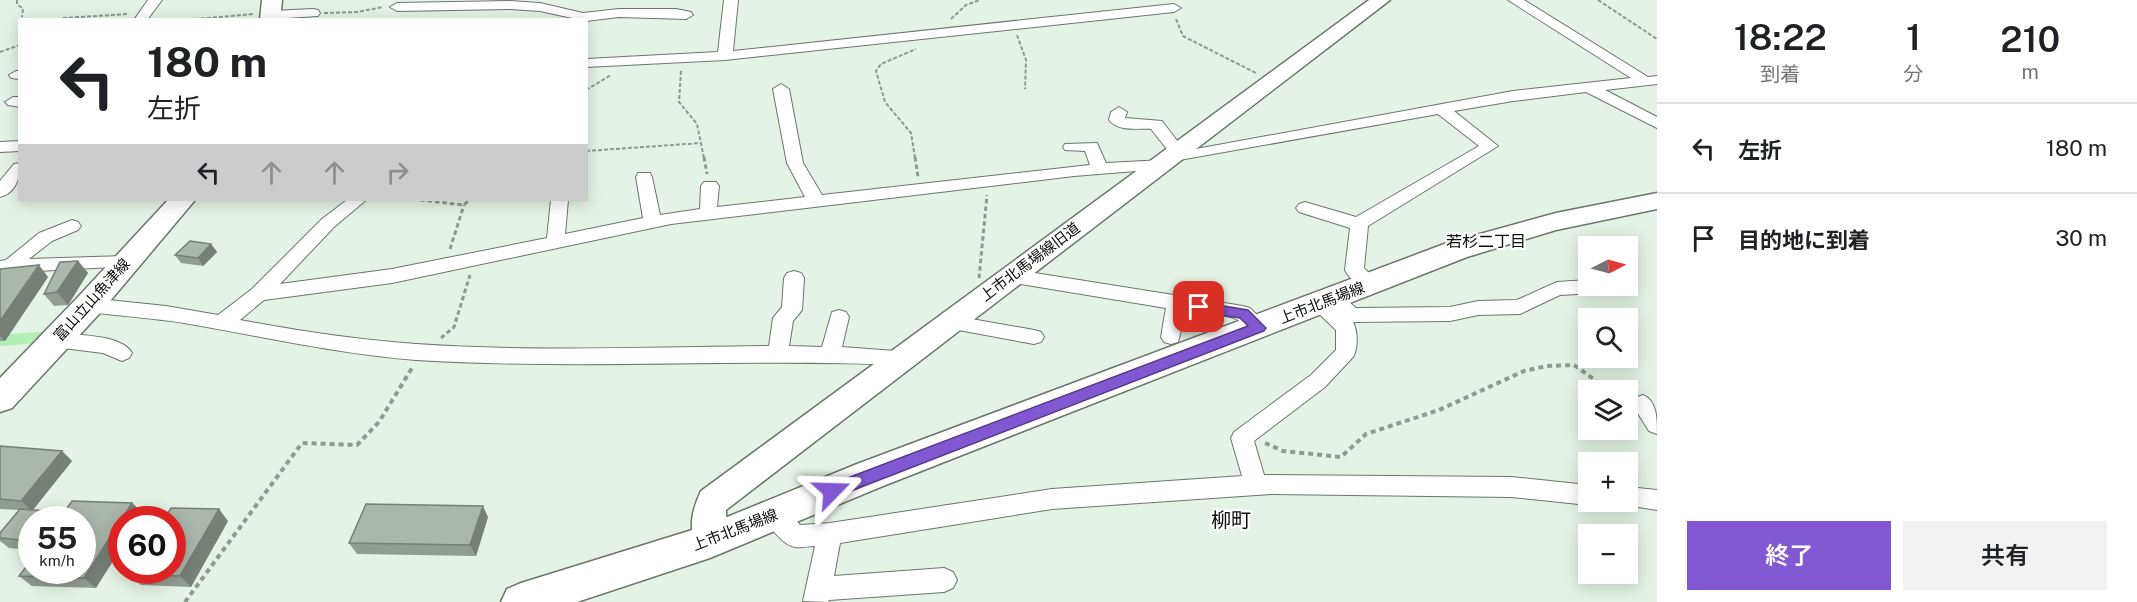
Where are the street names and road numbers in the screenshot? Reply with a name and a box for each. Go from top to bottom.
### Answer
street label: 上市北馬場線旧道 [977,219,1083,305]
street label: 富山立山魚津線 [50,255,133,344]
street label: 上市北馬場線 [1277,278,1367,327]
street label: 上市北馬場線 [690,505,780,554]

